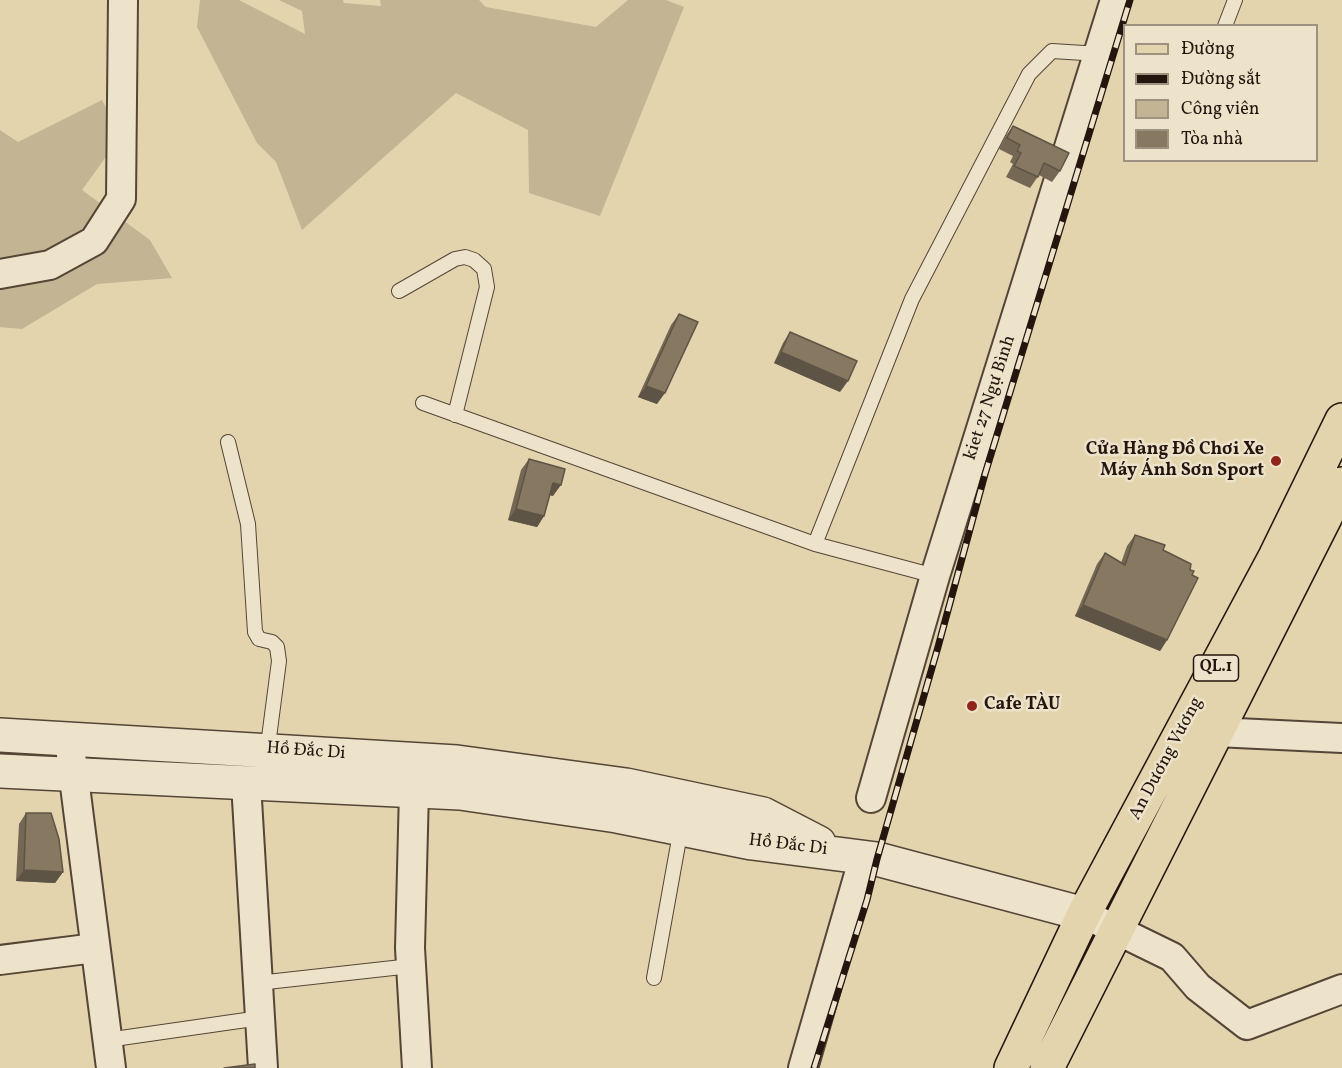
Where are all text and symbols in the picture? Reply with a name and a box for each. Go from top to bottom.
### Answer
legend [1123,24,1318,162]
text: Đường [1181,37,1235,62]
text: Đường sắt [1181,67,1261,92]
text: Công viên [1181,97,1260,122]
text: Tòa nhà [1181,127,1243,152]
street label: kiet 27 Ngự Bình [961,333,1021,463]
place label: Cửa Hàng Đồ Chơi Xe Máy Ánh Sơn Sport [1086,440,1264,482]
marker: Cửa Hàng Đồ Chơi Xe Máy Ánh Sơn Sport [1269,454,1283,468]
road number: QL.1 [1194,655,1238,681]
street label: An Dương Vương [1125,694,1209,824]
place label: Cafe TÀU [984,695,1060,717]
marker: Cafe TÀU [965,699,979,713]
street label: Hồ Đắc Di [266,738,346,766]
street label: Hồ Đắc Di [747,830,829,862]

